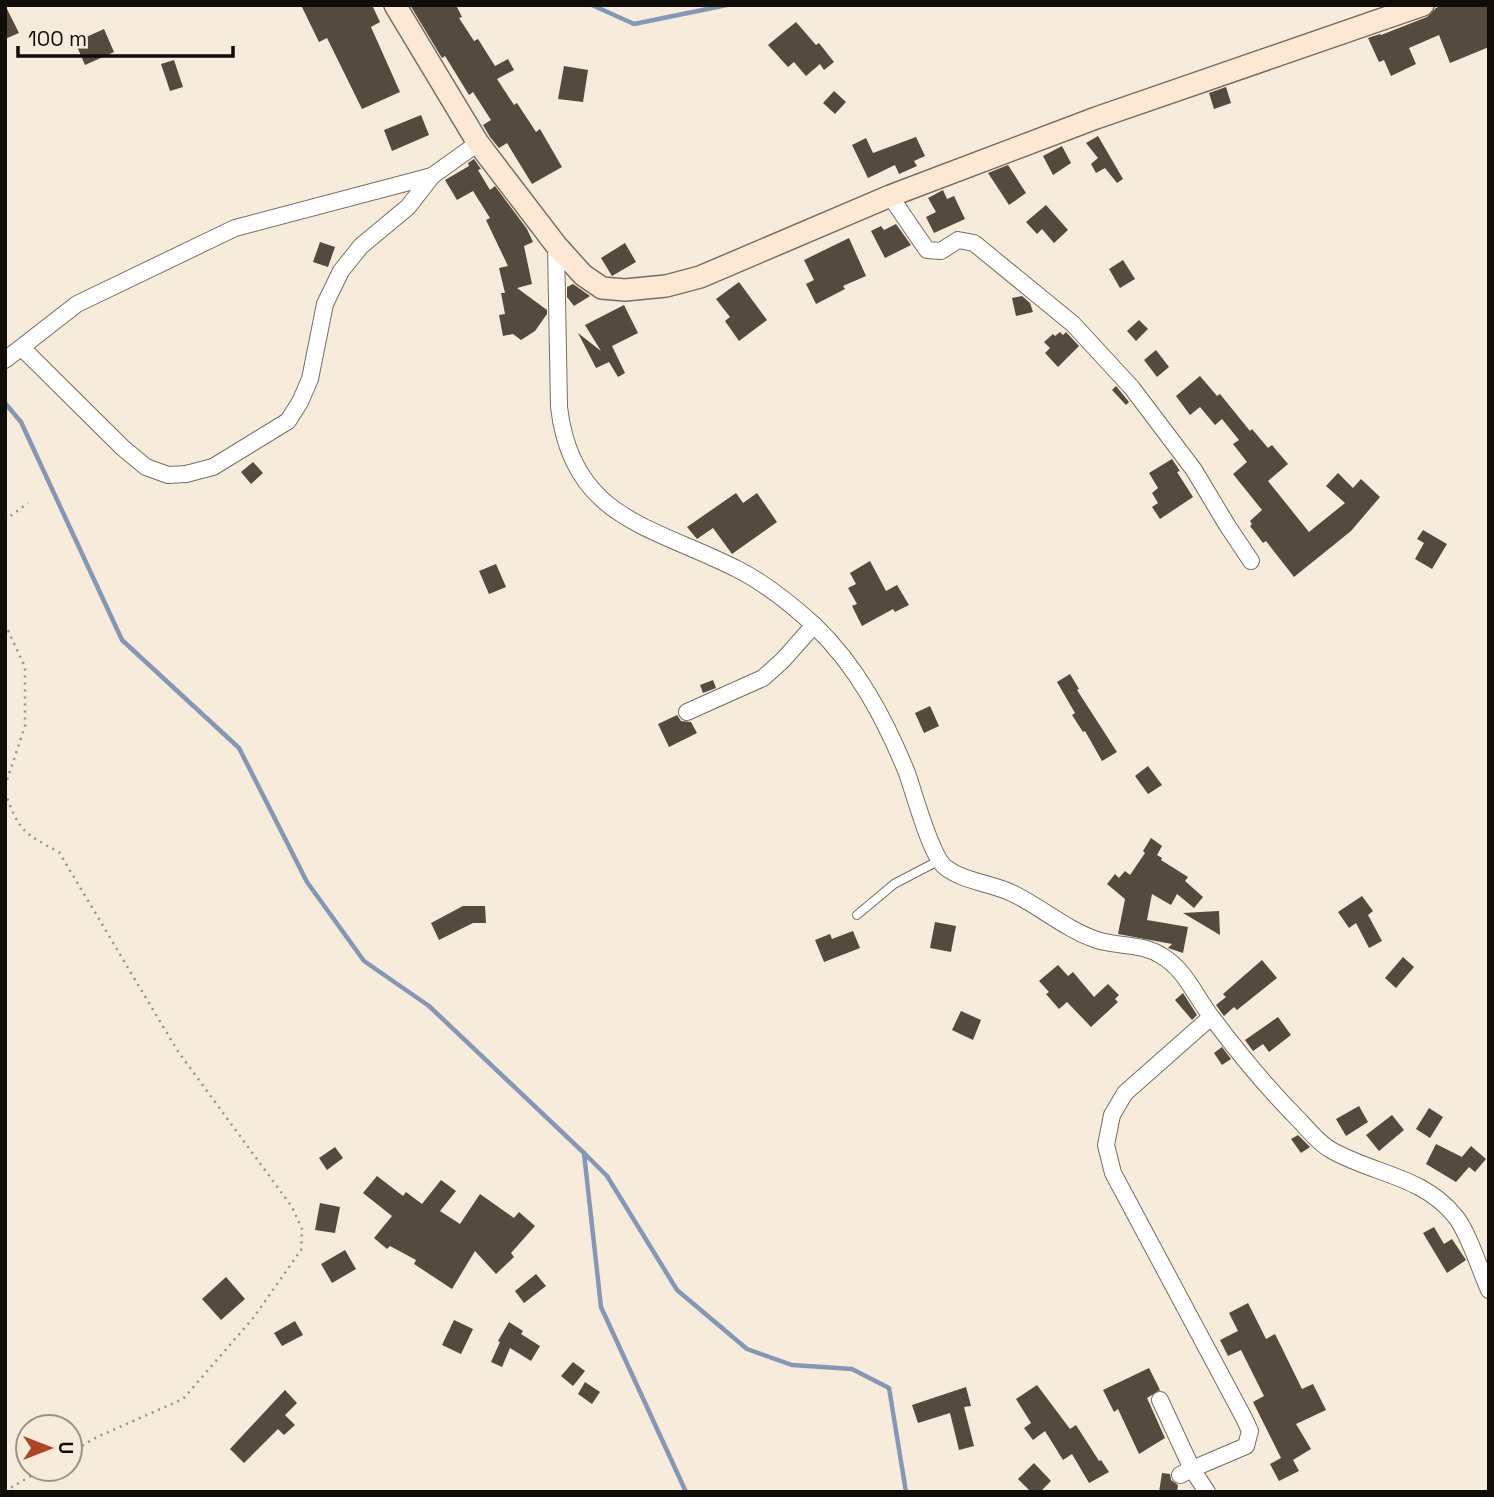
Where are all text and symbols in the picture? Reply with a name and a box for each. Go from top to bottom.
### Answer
scale bar [18,14,233,58]
text: 100 m [28,25,87,52]
north arrow [14,1413,84,1483]
text: U [53,1442,78,1454]

